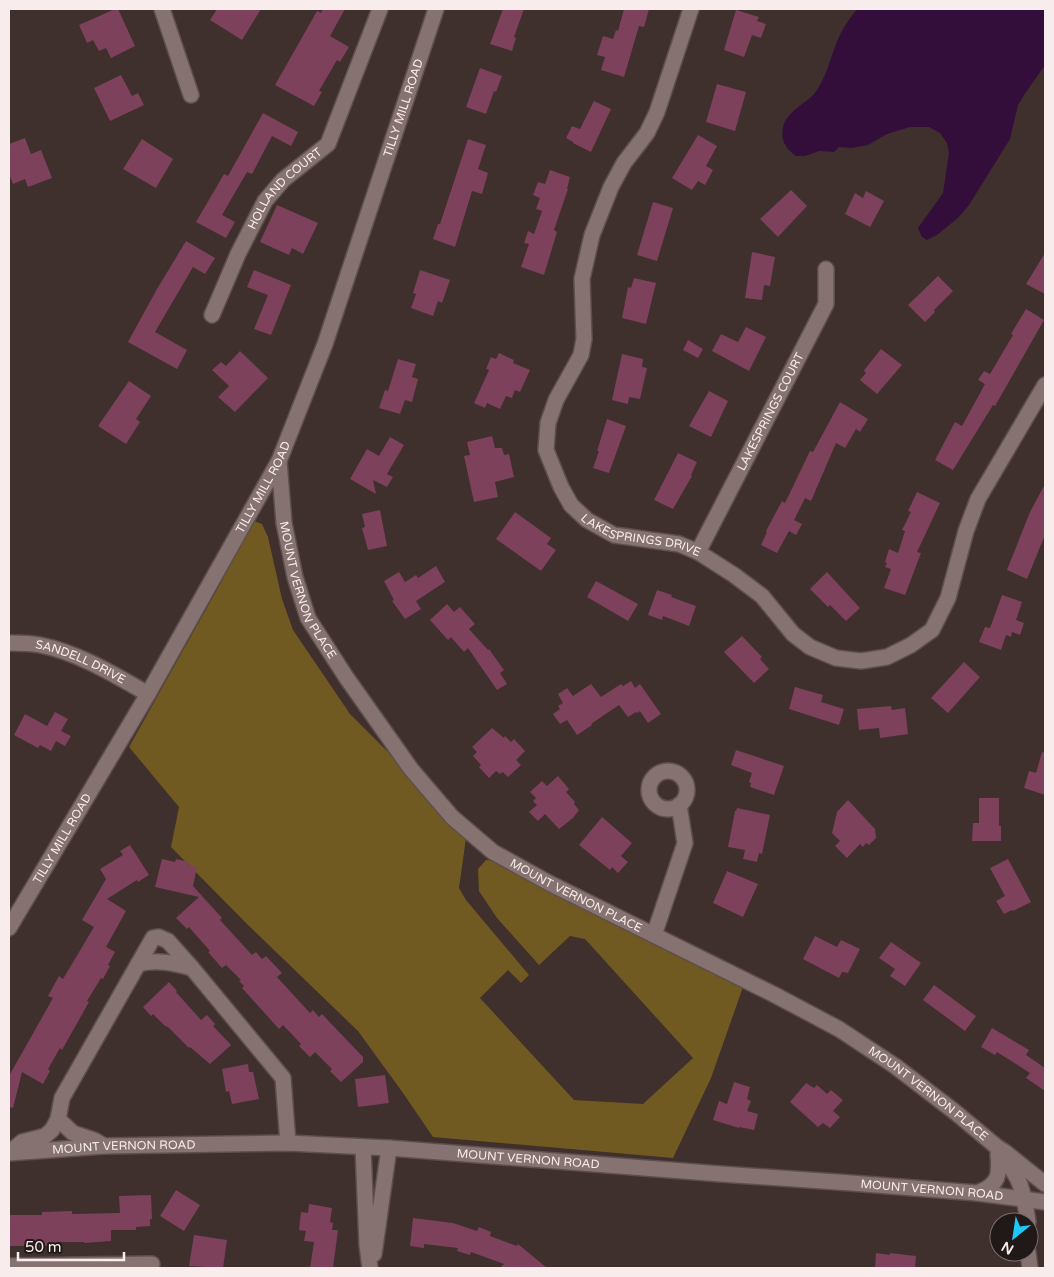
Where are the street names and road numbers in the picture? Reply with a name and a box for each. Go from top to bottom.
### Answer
street label: TILLY MILL ROAD [381,57,426,159]
street label: HOLLAND COURT [245,144,325,232]
street label: LAKESPRINGS COURT [734,350,807,473]
street label: TILLY MILL ROAD [233,439,293,536]
street label: LAKESPRINGS DRIVE [578,511,703,559]
street label: MOUNT VERNON PLACE [277,520,340,662]
street label: SANDELL DRIVE [34,637,128,687]
street label: TILLY MILL ROAD [30,791,94,886]
street label: MOUNT VERNON PLACE [507,856,645,935]
street label: MOUNT VERNON PLACE [866,1043,991,1144]
street label: MOUNT VERNON ROAD [52,1138,196,1157]
street label: MOUNT VERNON ROAD [456,1146,600,1171]
street label: MOUNT VERNON ROAD [860,1177,1004,1203]

